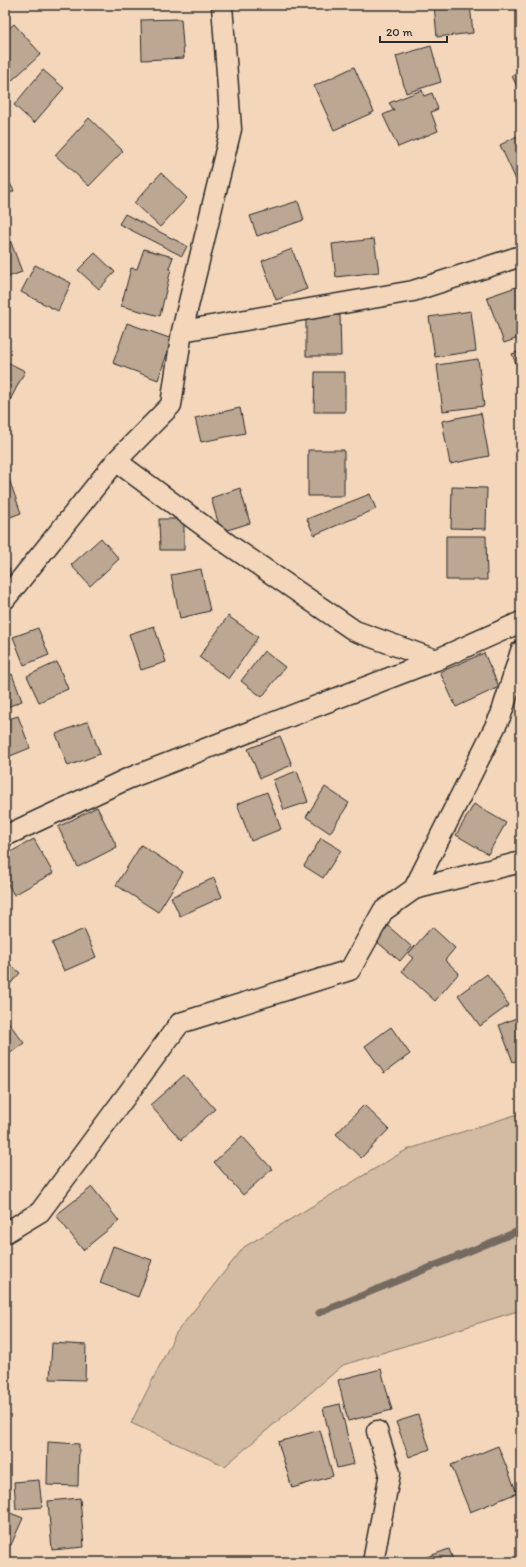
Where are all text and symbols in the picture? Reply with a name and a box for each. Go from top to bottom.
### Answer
scale bar [380,18,447,44]
text: 20 m [386,25,413,39]

